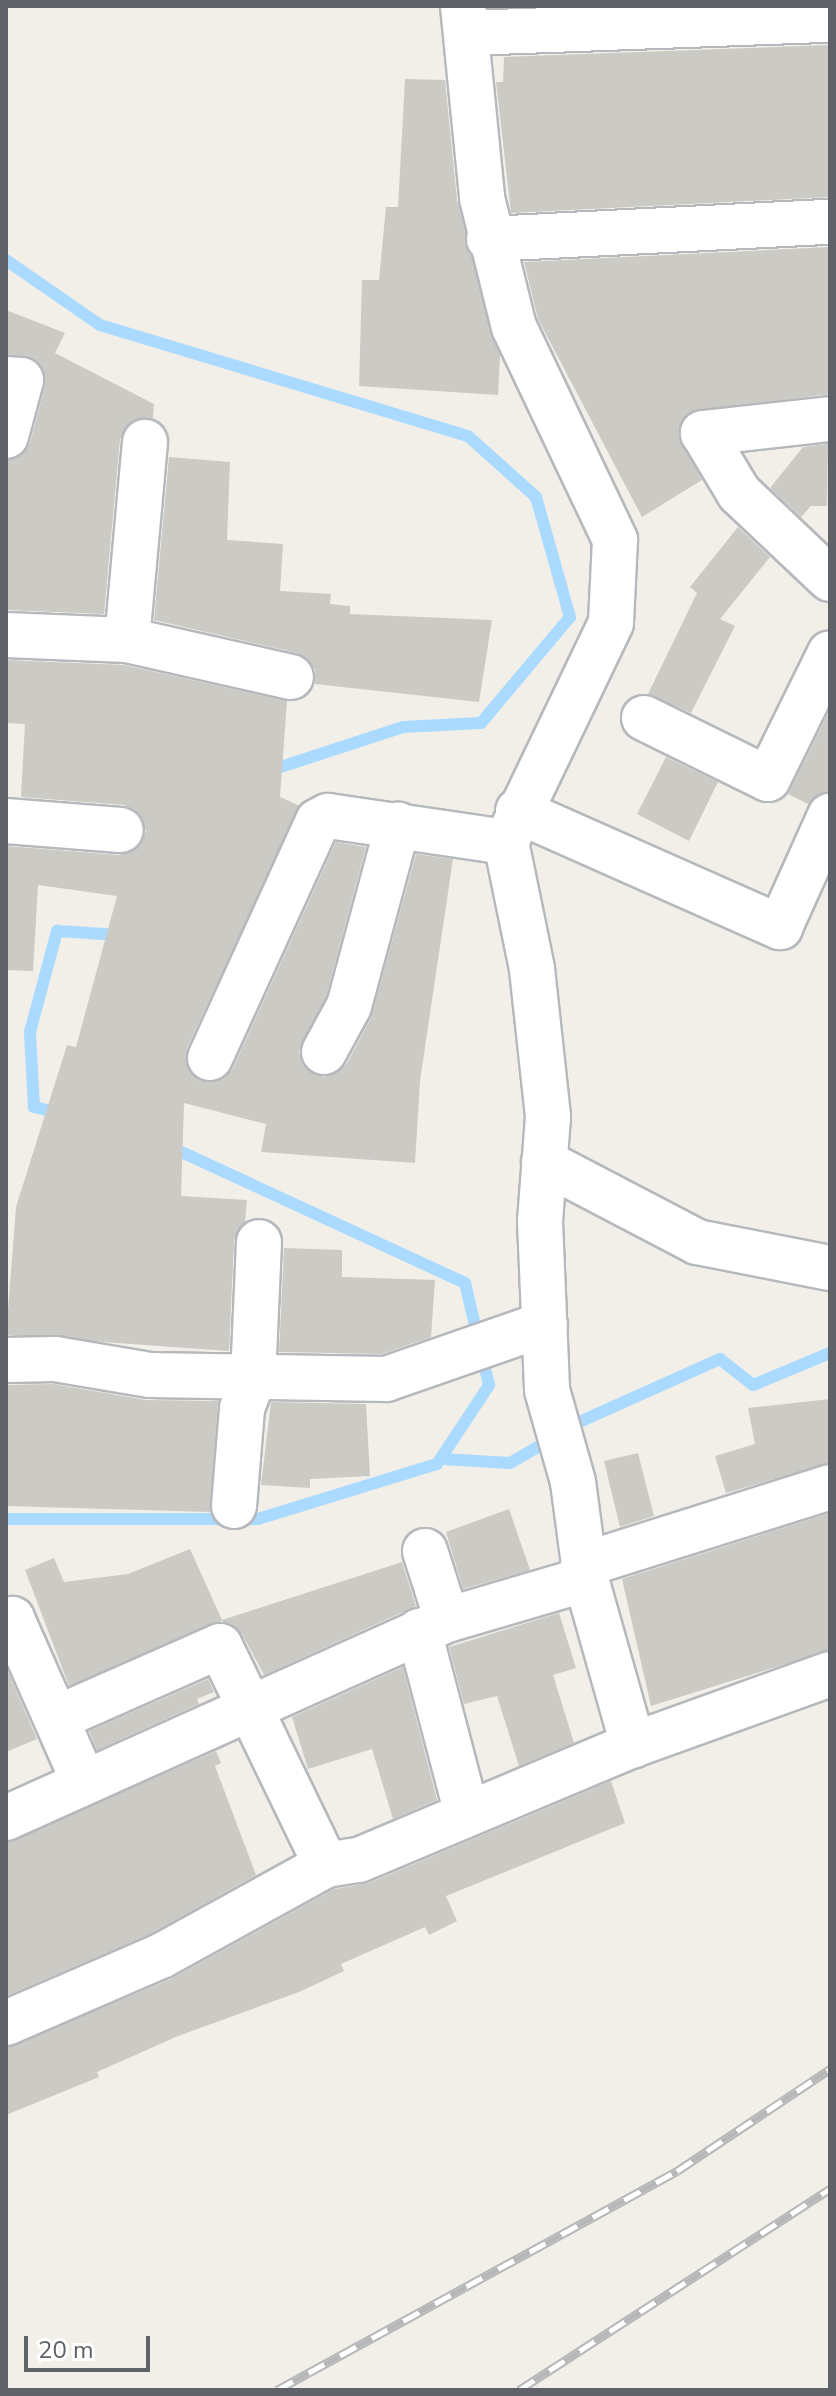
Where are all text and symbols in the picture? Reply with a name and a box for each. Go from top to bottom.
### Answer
scale bar [28,2320,154,2370]
text: 20 m [38,2334,94,2366]

